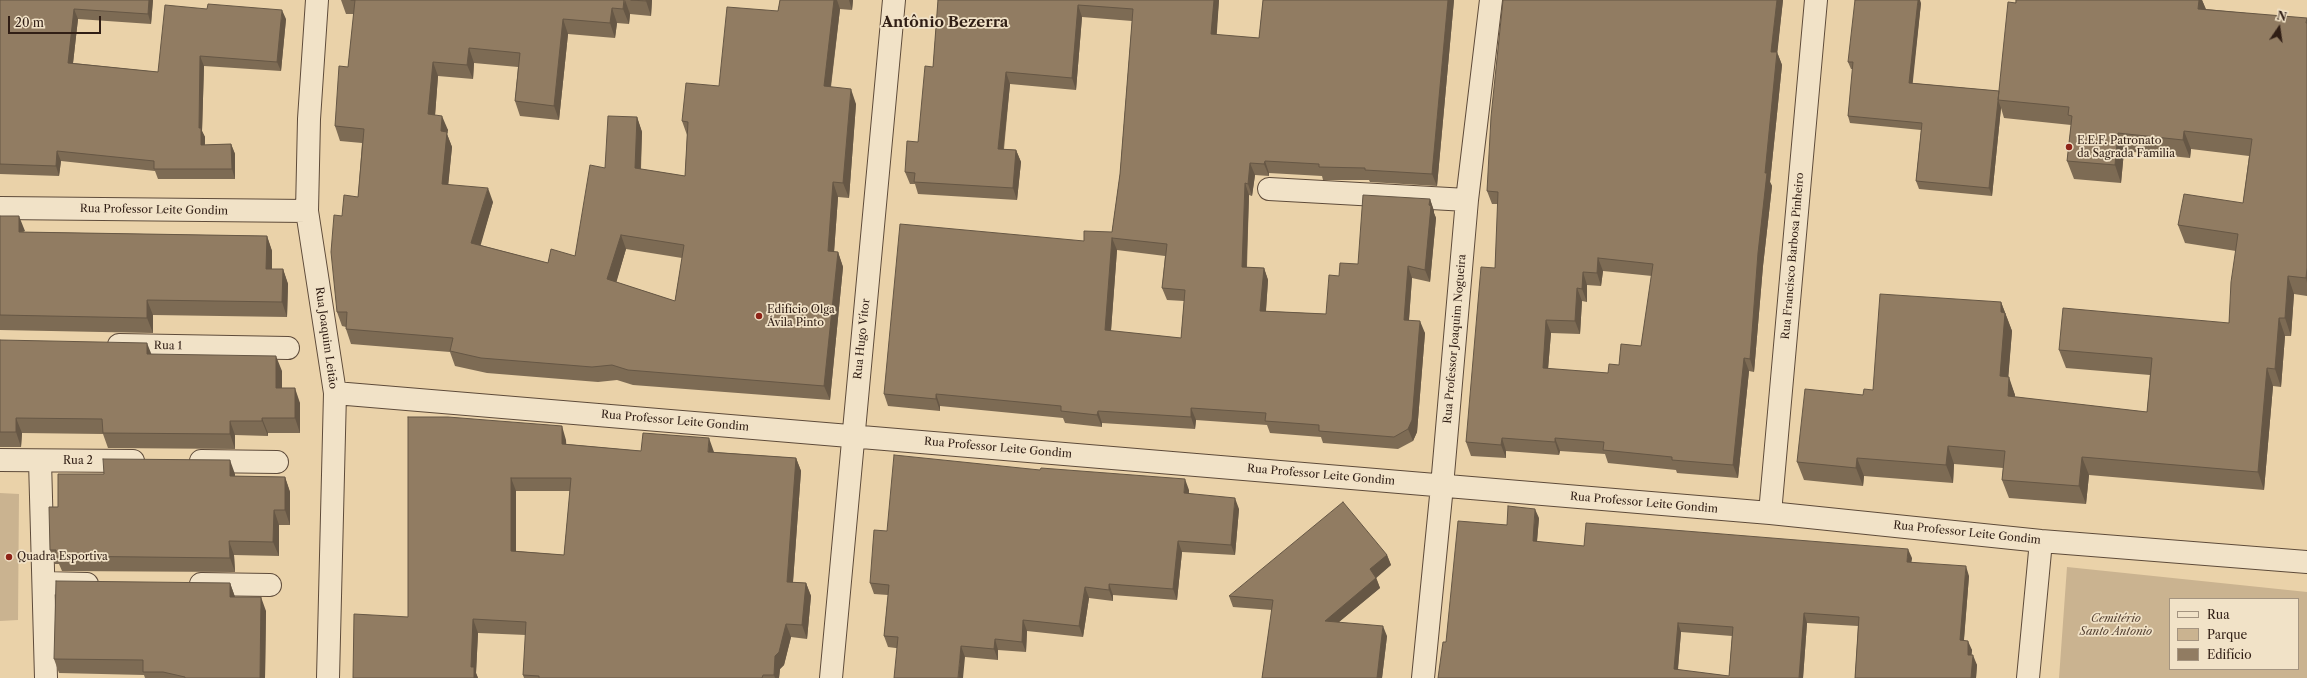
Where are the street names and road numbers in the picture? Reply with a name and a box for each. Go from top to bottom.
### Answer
street label: Rua Francisco Barbosa Pinheiro [1779,172,1807,340]
street label: Rua Professor Leite Gondim [80,202,228,218]
street label: Rua Professor Joaquim Nogueira [1441,254,1469,424]
street label: Rua Joaquim Leitão [312,286,340,390]
street label: Rua Hugo Vítor [851,298,873,380]
street label: Rua 1 [154,339,182,353]
street label: Rua Professor Leite Gondim [601,408,749,434]
street label: Rua Professor Leite Gondim [924,435,1072,461]
street label: Rua 2 [63,454,93,468]
street label: Rua Professor Leite Gondim [1247,462,1395,488]
street label: Rua Professor Leite Gondim [1570,490,1718,516]
street label: Rua Professor Leite Gondim [1893,519,2041,547]

